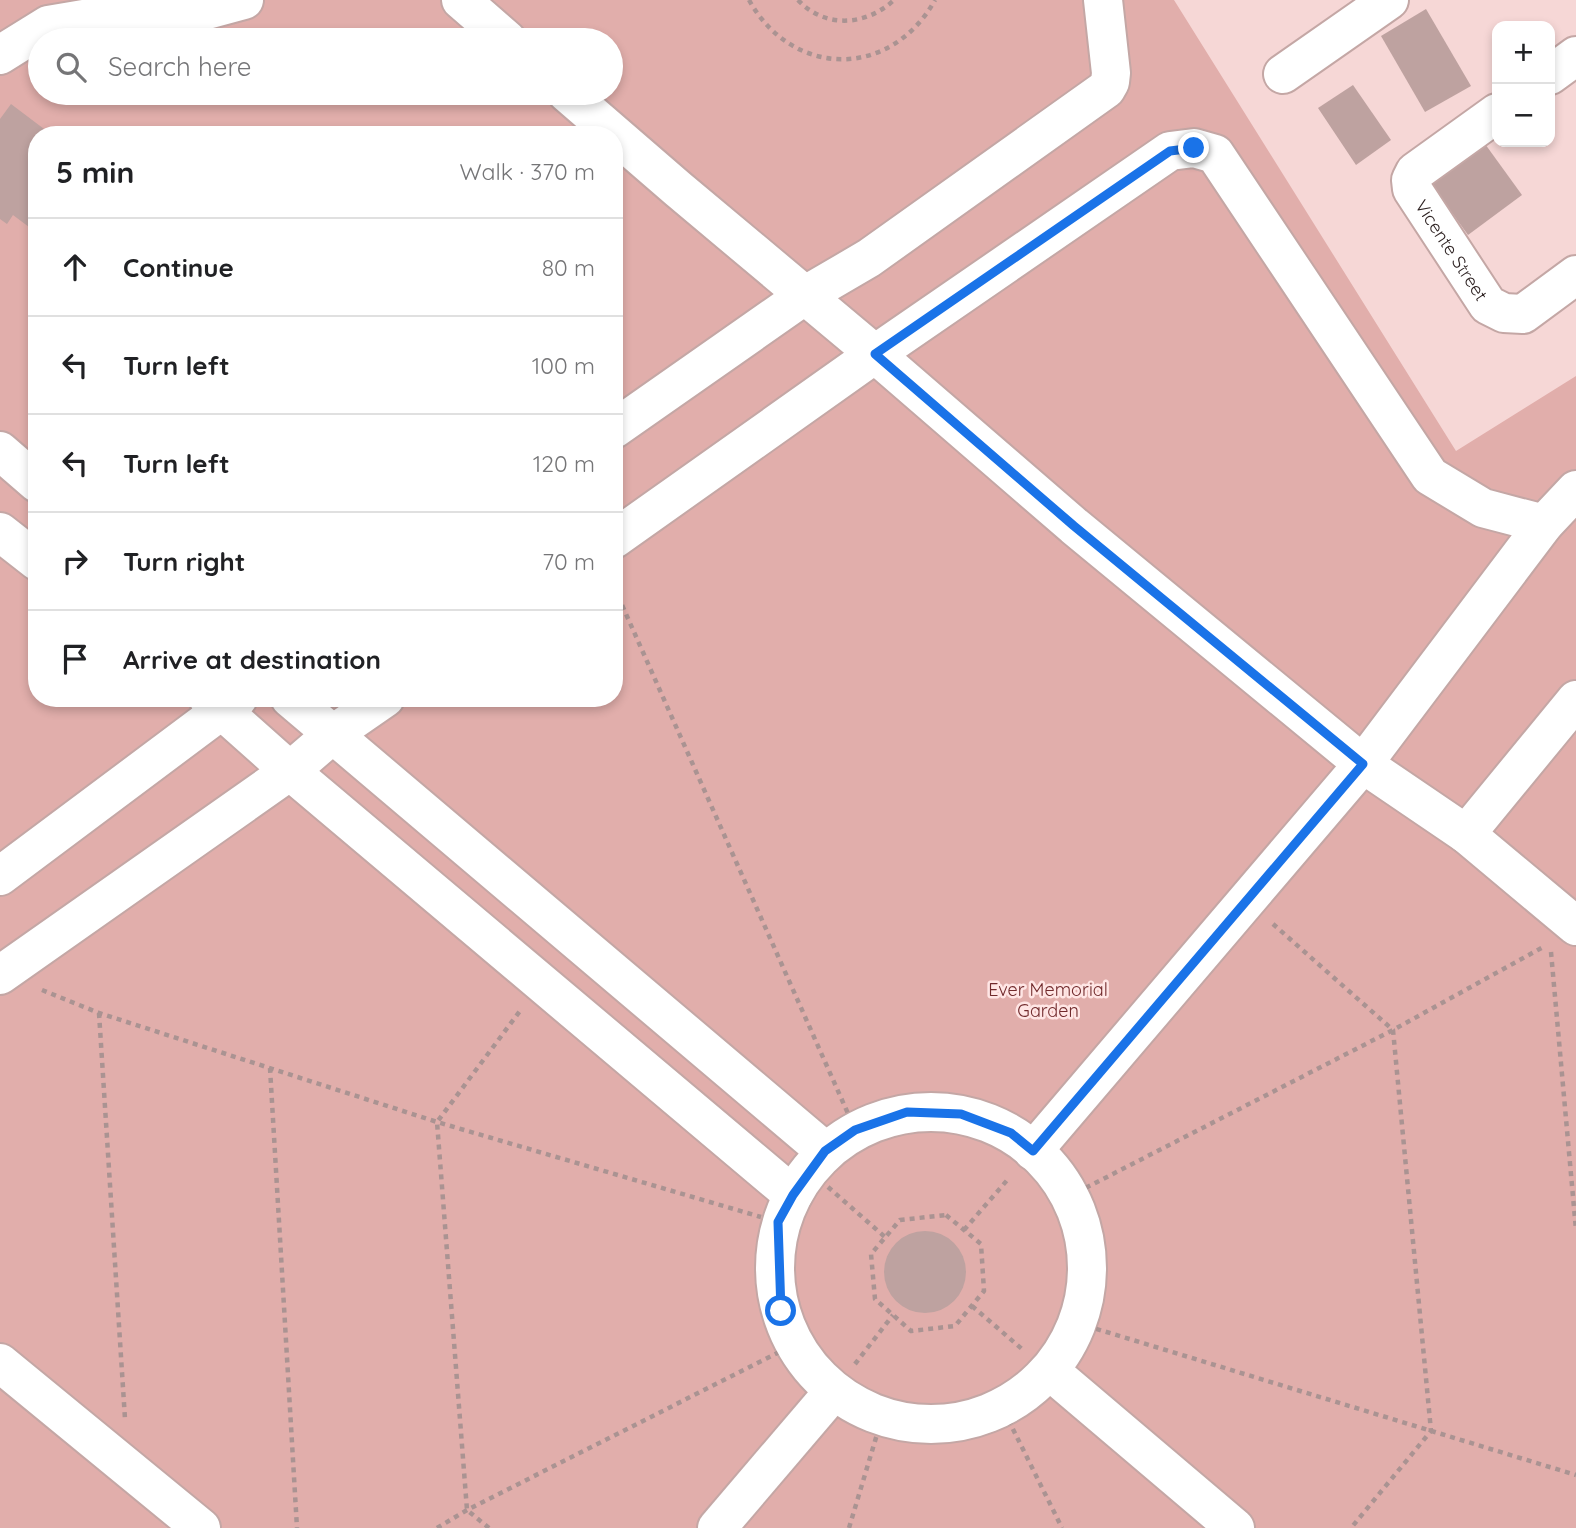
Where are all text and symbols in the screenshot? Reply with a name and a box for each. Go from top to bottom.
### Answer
map controls [1492,21,1555,147]
button: + [1492,21,1555,84]
search box [28,28,623,105]
icon: search [52,48,90,86]
text: Search here [108,50,252,83]
button: − [1492,84,1555,147]
route end [1178,132,1209,163]
text: 5 min [56,153,134,191]
text: Walk · 370 m [460,157,595,186]
street label: Vicente Street [1411,195,1493,305]
icon: ahead [56,248,94,286]
text: Continue [123,251,234,284]
text: 80 m [542,253,595,282]
icon: left [56,346,94,384]
text: Turn left [123,349,230,382]
text: 100 m [532,351,595,380]
icon: left [56,444,94,482]
text: Turn left [123,447,230,480]
text: 120 m [533,449,595,478]
icon: right [56,542,94,580]
text: Turn right [123,545,245,578]
text: 70 m [542,547,595,576]
icon: arrive [56,640,94,678]
text: Arrive at destination [123,643,381,676]
park label: Ever Memorial Garden [988,978,1108,1022]
route start [765,1295,796,1326]

